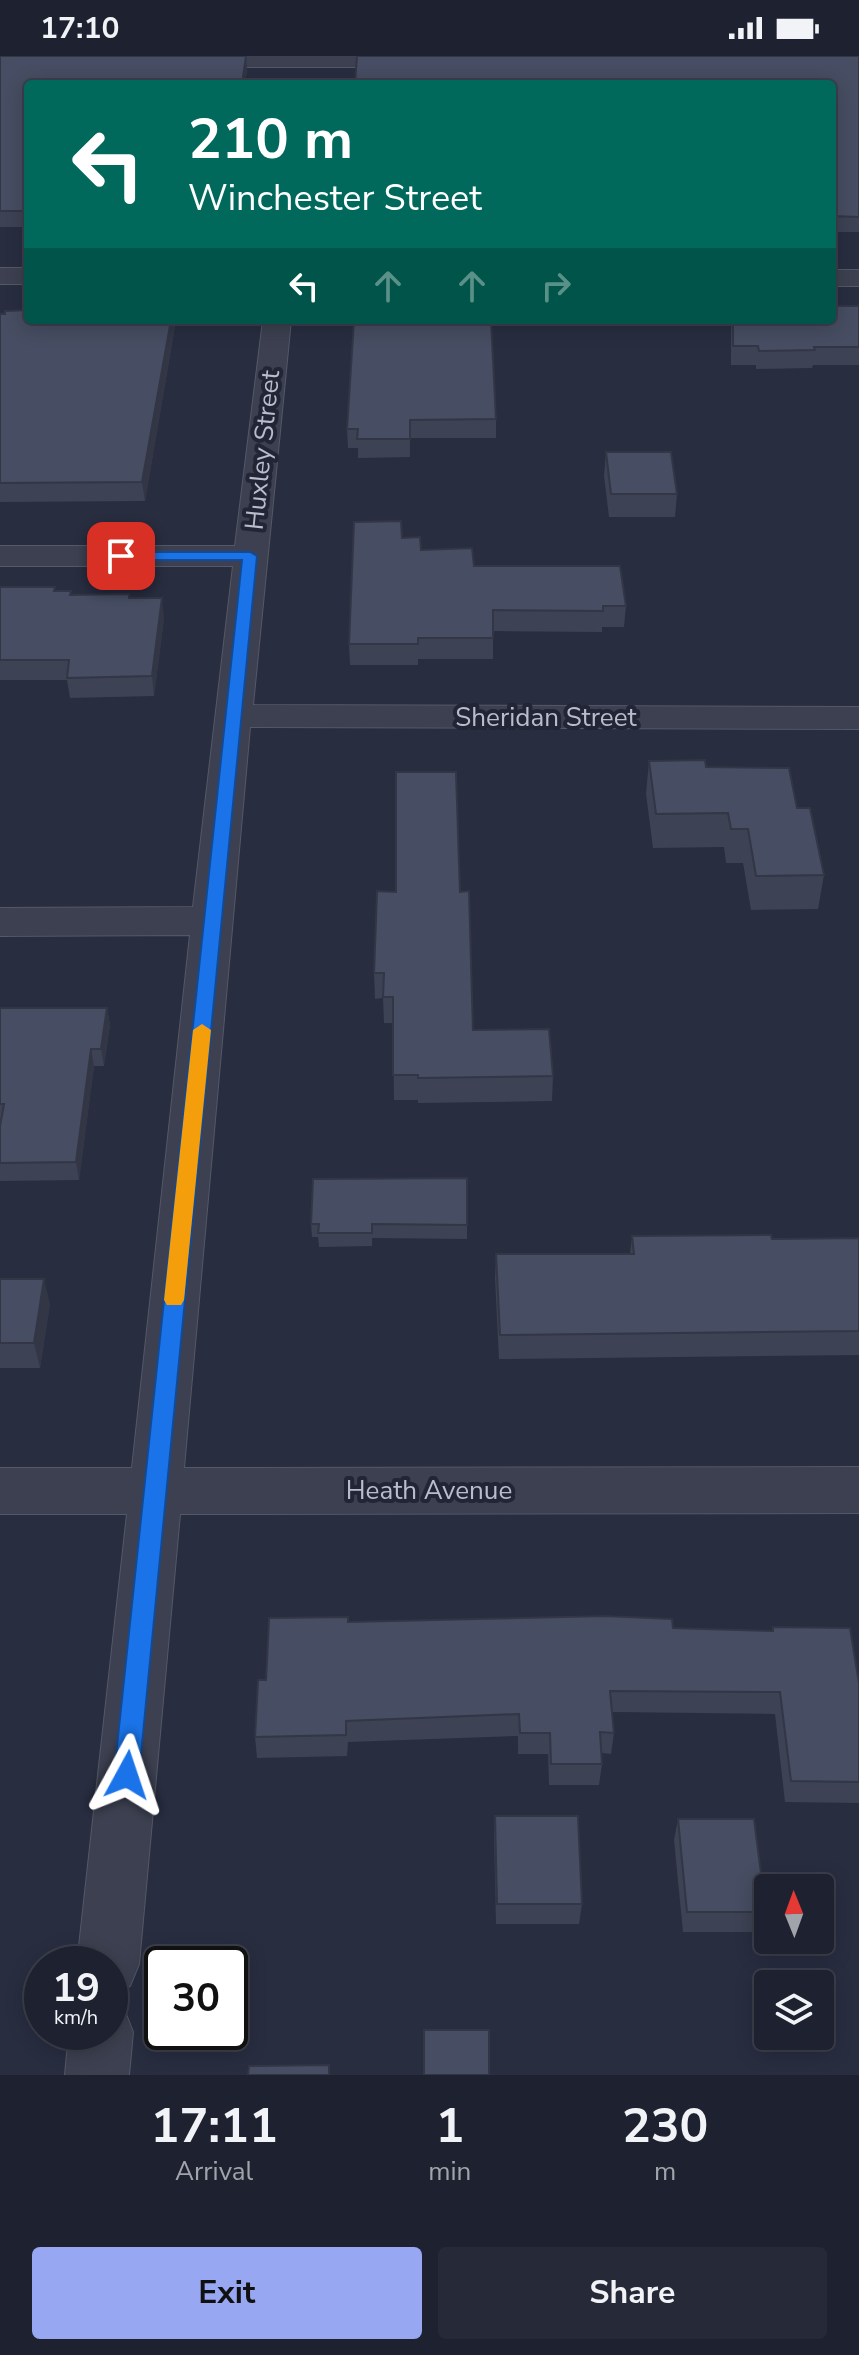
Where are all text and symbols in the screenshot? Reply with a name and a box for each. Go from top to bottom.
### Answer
text: 17:10 [40,8,119,49]
text: 210 m [188,101,353,178]
icon: left [56,112,160,216]
text: Winchester Street [188,174,482,223]
icon: left [282,264,326,308]
icon: ahead [366,264,410,308]
icon: ahead [450,264,494,308]
icon: right [534,264,578,308]
street label: Huxley Street [237,368,288,532]
pin [87,522,155,590]
icon: arrive [99,534,143,578]
street label: Sheridan Street [455,700,638,735]
street label: Heath Avenue [346,1473,512,1508]
position arrow [85,1733,169,1817]
north arrow [754,1874,834,1954]
map controls [754,1874,834,2050]
speed limit sign: 30 [144,1946,248,2050]
text: 19 [52,1961,100,2015]
button: layers [754,1970,834,2050]
text: km/h [54,2004,98,2031]
text: 17:11 [151,2093,278,2159]
text: 1 [435,2093,464,2159]
text: 230 [622,2093,708,2159]
text: Arrival [175,2154,253,2189]
text: min [428,2154,471,2189]
text: m [654,2154,676,2189]
button: Exit [32,2247,422,2339]
button: Share [438,2247,827,2339]

